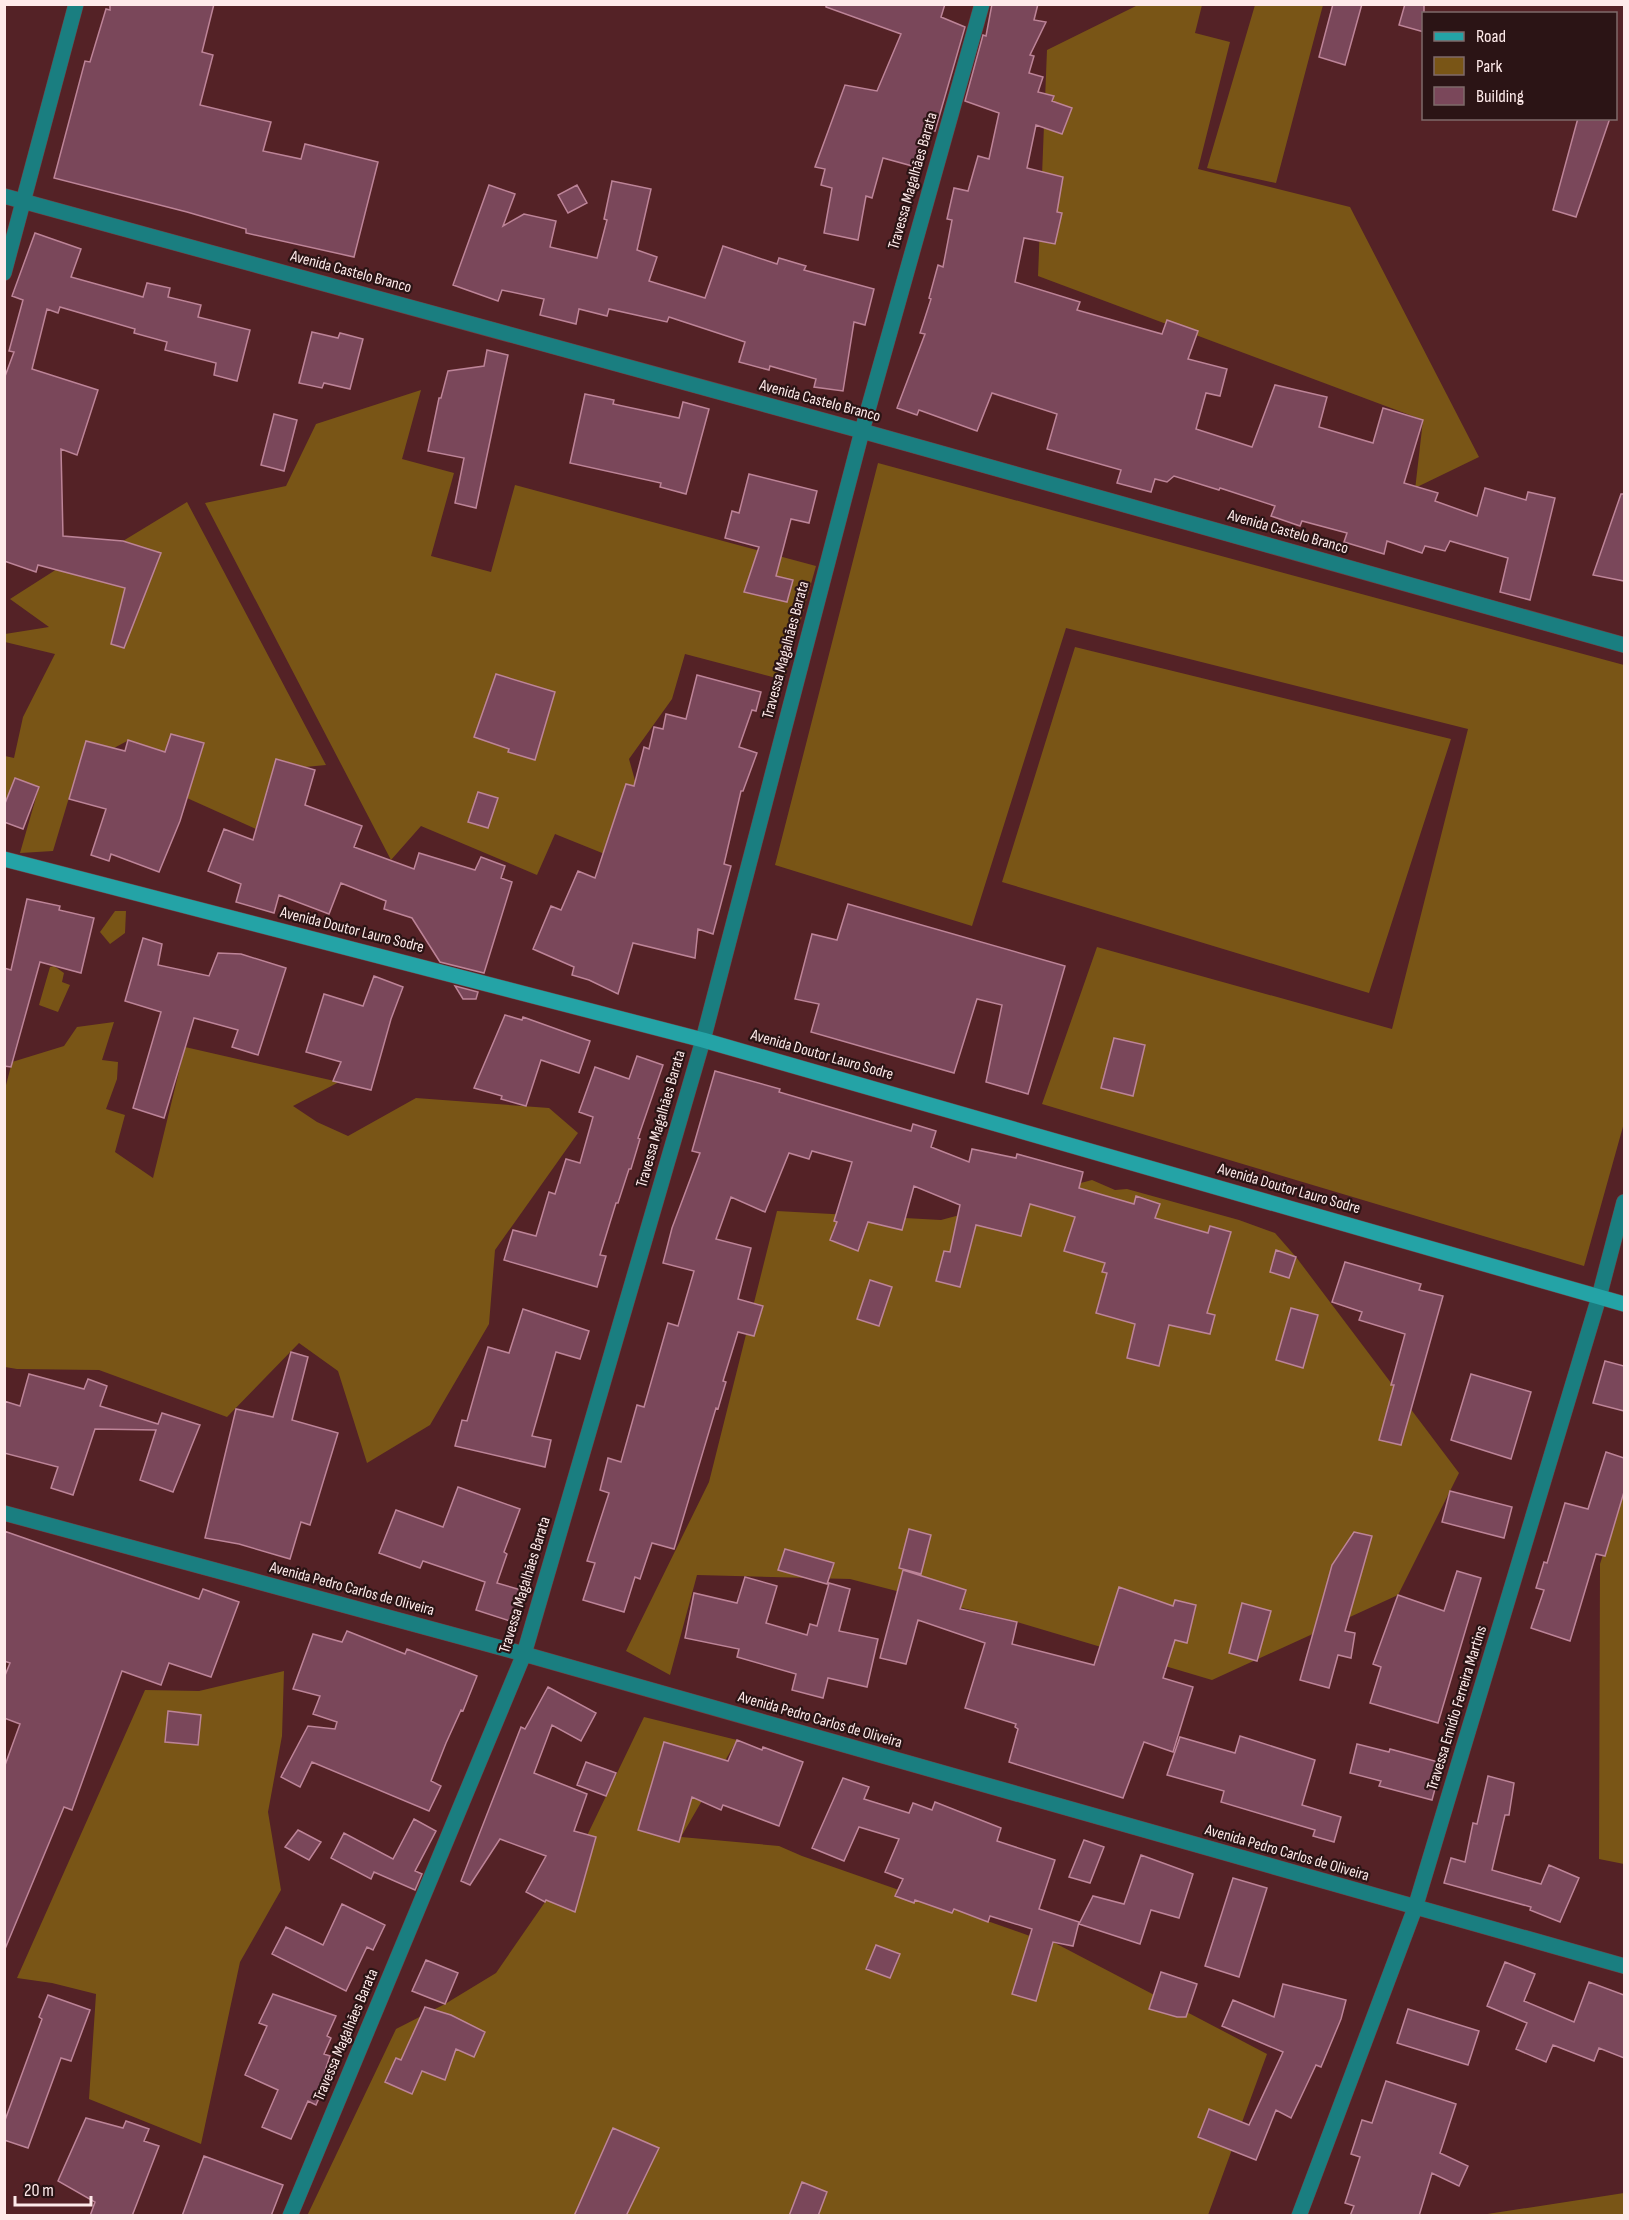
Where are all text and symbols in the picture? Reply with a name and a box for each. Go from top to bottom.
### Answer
legend [1422,12,1617,120]
text: Road [1476,26,1506,47]
text: Park [1476,56,1502,77]
text: Building [1476,86,1524,107]
street label: Travessa Magalhães Barata [884,110,942,252]
street label: Avenida Castelo Branco [287,246,414,297]
street label: Avenida Castelo Branco [756,375,883,426]
street label: Avenida Castelo Branco [1225,505,1350,558]
street label: Travessa Magalhães Barata [758,579,814,721]
street label: Avenida Doutor Lauro Sodre [277,903,426,957]
street label: Avenida Doutor Lauro Sodre [748,1025,895,1084]
street label: Travessa Magalhães Barata [632,1048,690,1190]
street label: Avenida Doutor Lauro Sodre [1215,1159,1362,1218]
street label: Travessa Magalhães Barata [495,1514,555,1656]
street label: Avenida Pedro Carlos de Oliveira [267,1558,436,1620]
street label: Travessa Emídio Ferreira Martins [1423,1623,1491,1793]
street label: Avenida Pedro Carlos de Oliveira [735,1687,904,1753]
street label: Avenida Pedro Carlos de Oliveira [1202,1820,1371,1886]
street label: Travessa Magalhães Barata [310,1966,382,2104]
scale bar [15,2169,92,2207]
text: 20 m [24,2180,54,2201]

